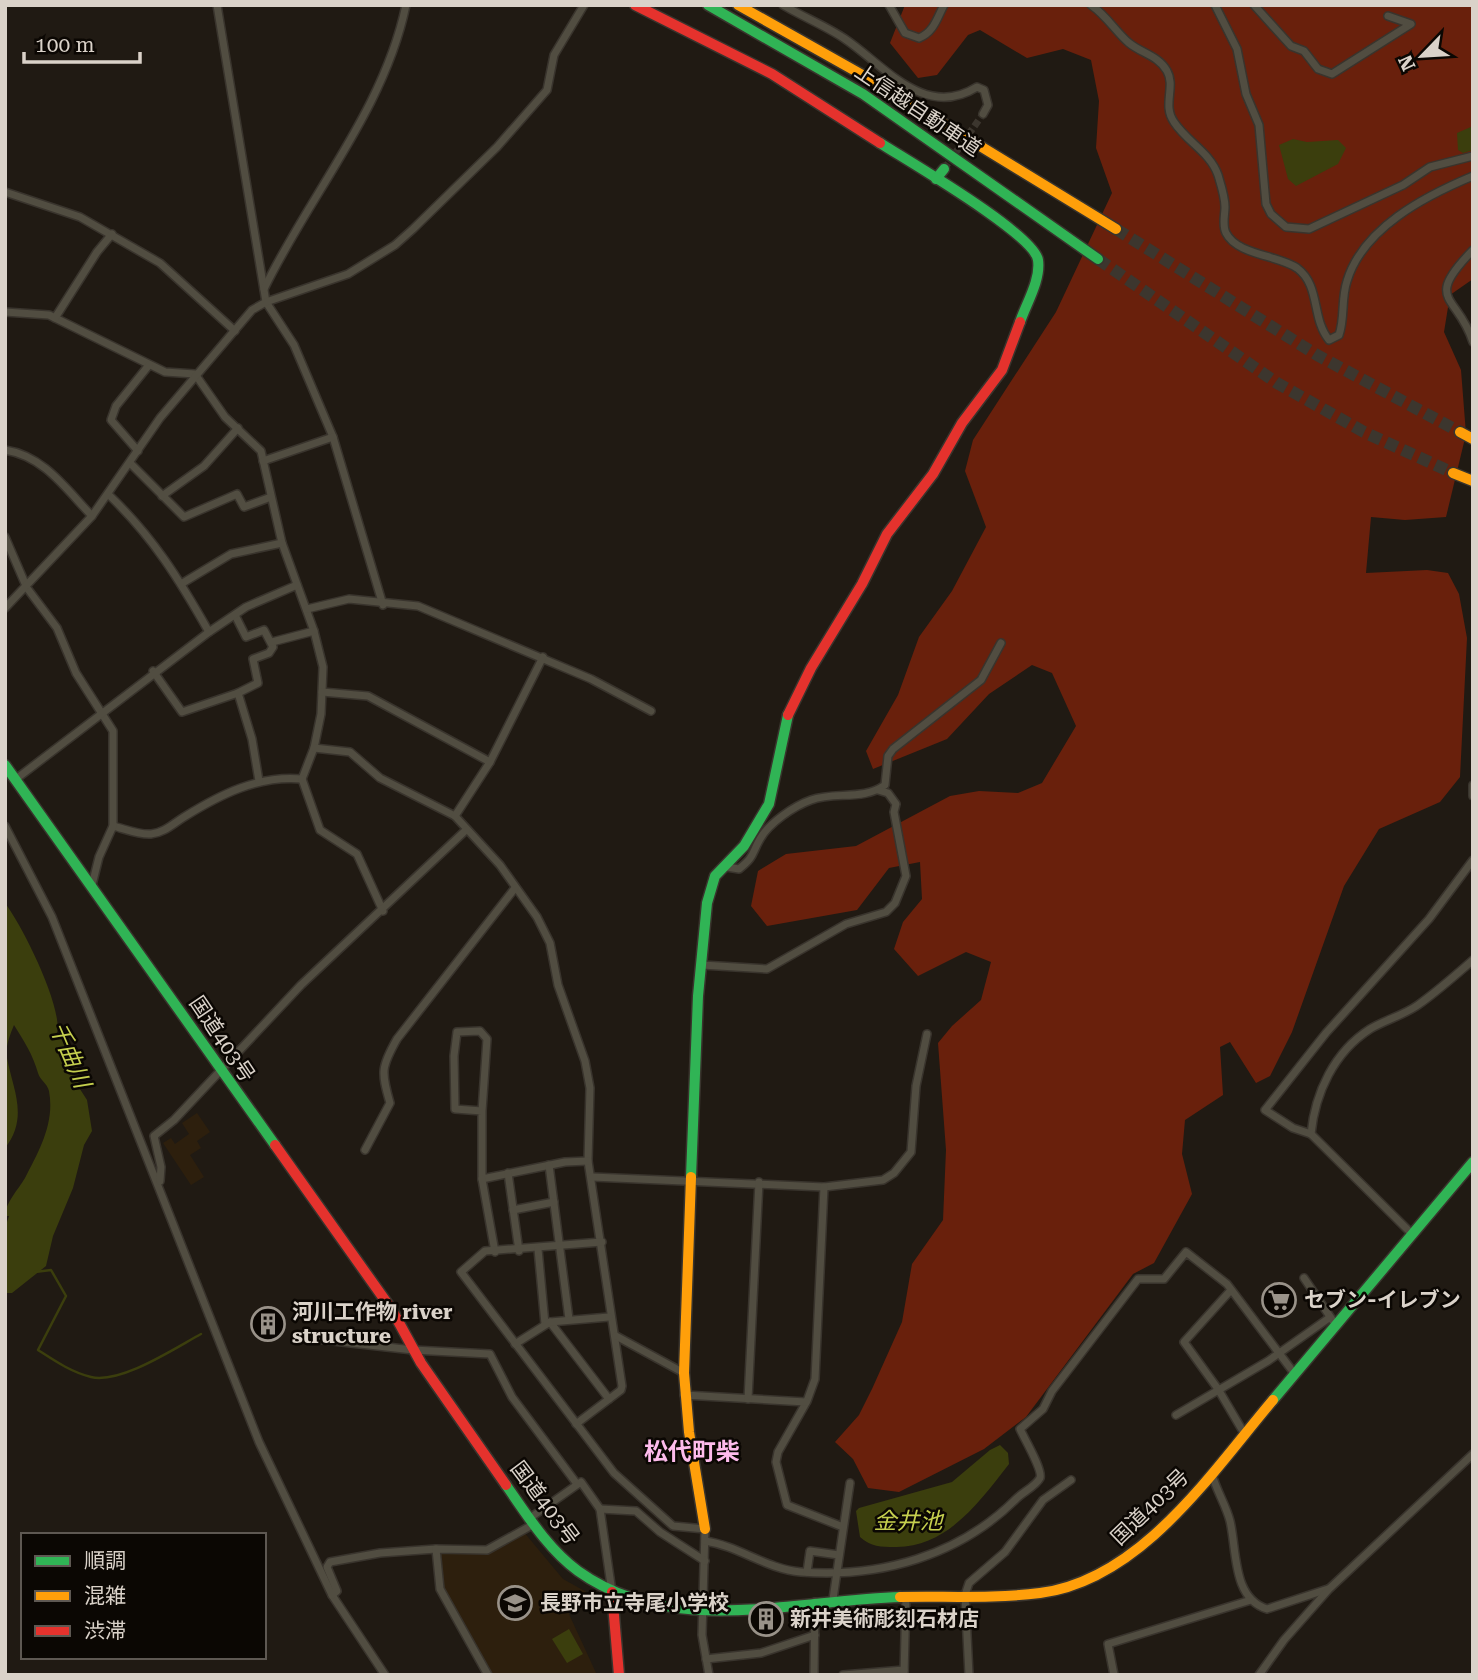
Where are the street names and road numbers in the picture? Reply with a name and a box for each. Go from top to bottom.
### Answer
street label: 上信越自動車道 [850,59,986,161]
street label: 国道403号 [185,992,259,1086]
street label: 国道403号 [506,1457,584,1549]
street label: 国道403号 [1106,1464,1194,1550]

